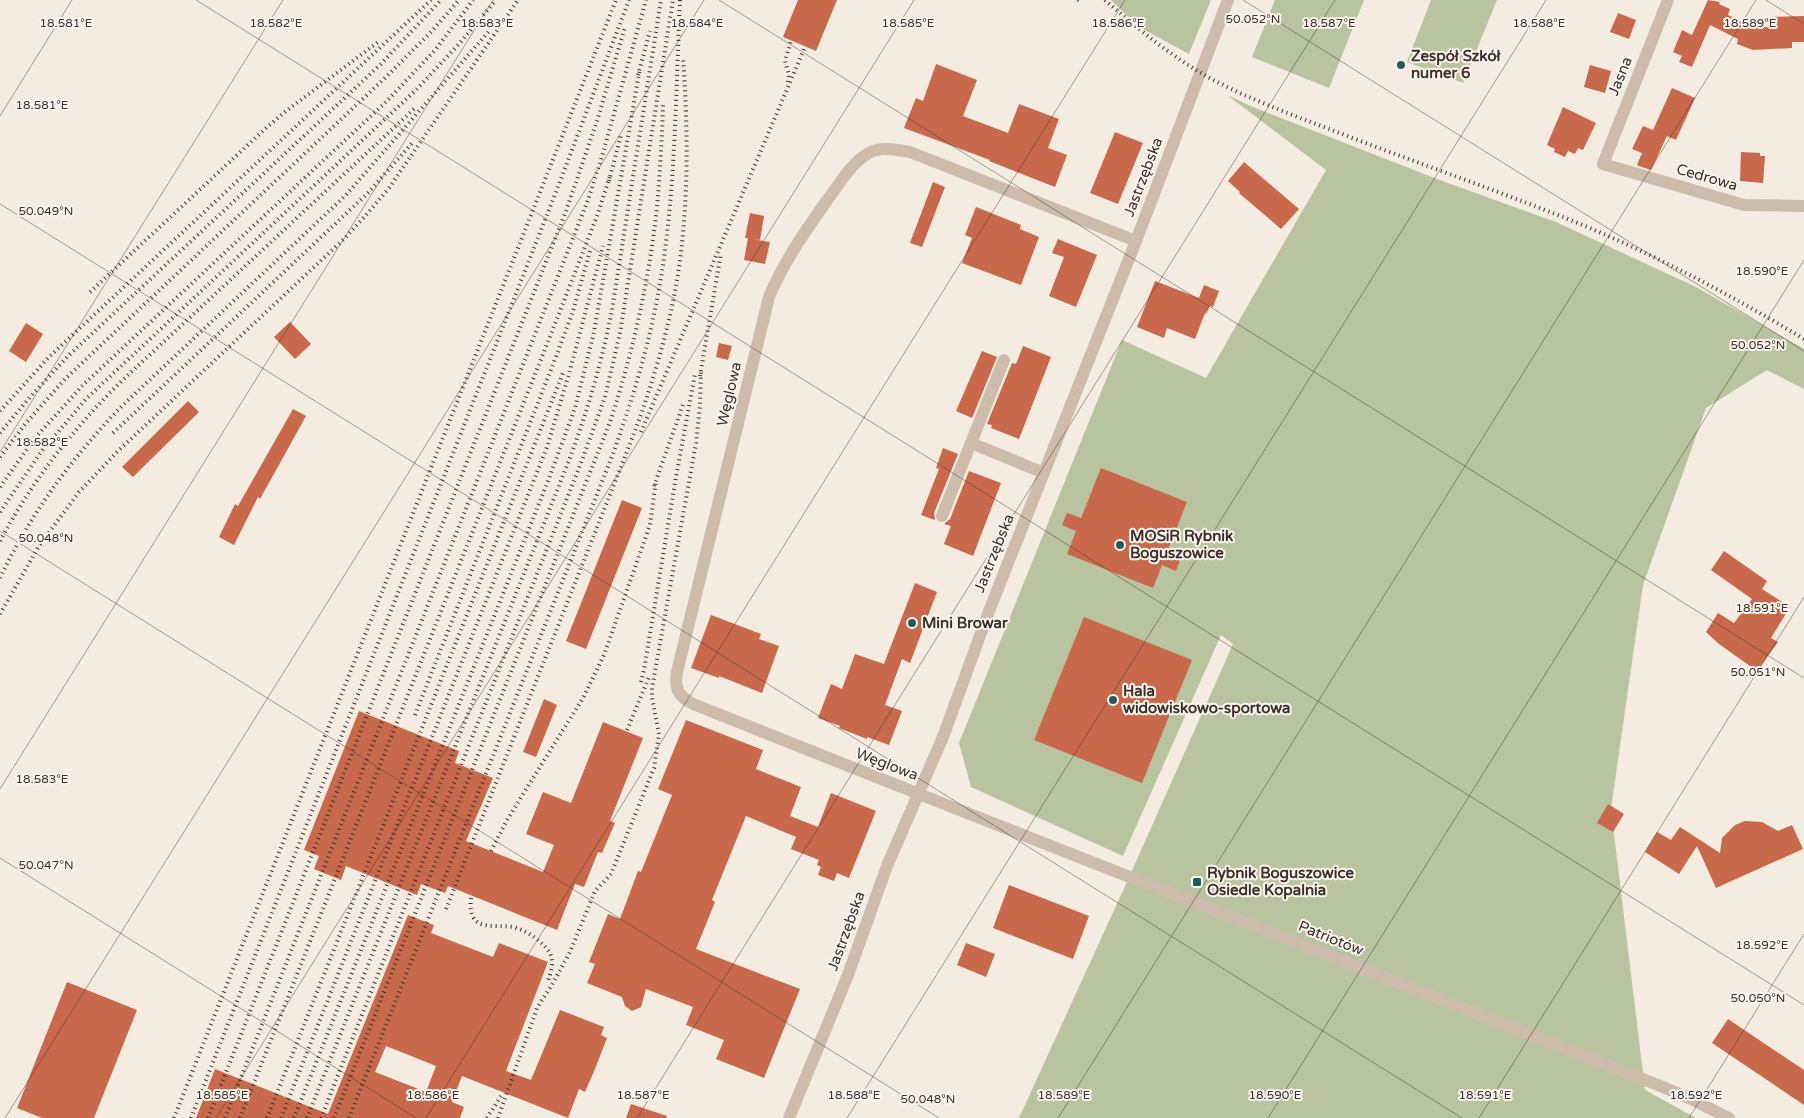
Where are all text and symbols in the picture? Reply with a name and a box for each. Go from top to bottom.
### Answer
text: 50.052°N [1226,12,1280,26]
text: 18.581°E [40,16,93,30]
text: 18.582°E [250,16,303,30]
text: 18.583°E [461,16,514,30]
text: 18.584°E [671,16,724,30]
text: 18.585°E [882,16,935,30]
text: 18.586°E [1092,16,1145,30]
text: 18.587°E [1302,16,1356,30]
text: 18.588°E [1513,16,1566,30]
text: 18.589°E [1724,16,1777,30]
place label: Zespół Szkół numer 6 [1411,47,1502,82]
street label: Jasna [1604,54,1636,98]
marker: Zespół Szkół numer 6 [1395,59,1407,71]
text: 18.581°E [16,98,69,112]
street label: Jastrzębska [1120,135,1166,219]
street label: Cedrowa [1674,160,1740,194]
text: 50.049°N [19,204,73,218]
text: 18.590°E [1736,264,1789,278]
text: 50.052°N [1731,338,1785,352]
street label: Węglowa [713,360,745,428]
text: 18.582°E [16,435,69,449]
street label: Jastrzębska [970,511,1018,595]
place label: MOSiR Rybnik Boguszowice [1130,527,1233,563]
text: 50.048°N [19,531,73,545]
marker: MOSiR Rybnik Boguszowice [1114,539,1126,551]
text: 18.591°E [1736,601,1789,615]
place label: Mini Browar [922,614,1008,632]
marker: Mini Browar [906,617,918,629]
text: 50.051°N [1731,665,1785,679]
place label: Hala widowiskowo-sportowa [1123,682,1290,718]
marker: Hala widowiskowo-sportowa [1107,694,1119,706]
street label: Węglowa [853,744,921,784]
text: 18.583°E [16,772,69,786]
text: 50.047°N [18,858,74,872]
place label: Rybnik Boguszowice Osiedle Kopalnia [1207,864,1354,900]
marker: Rybnik Boguszowice Osiedle Kopalnia [1191,876,1203,888]
street label: Jastrzębska [823,889,869,973]
street label: Patriotów [1296,917,1366,959]
text: 18.592°E [1736,938,1789,952]
text: 50.050°N [1731,991,1785,1005]
text: 18.585°E [196,1088,249,1102]
text: 18.586°E [407,1088,460,1102]
text: 18.587°E [616,1088,670,1102]
text: 18.588°E [828,1088,881,1102]
text: 18.589°E [1038,1088,1091,1102]
text: 18.590°E [1249,1088,1302,1102]
text: 18.591°E [1459,1088,1512,1102]
text: 18.592°E [1670,1088,1723,1102]
text: 50.048°N [901,1092,955,1106]

